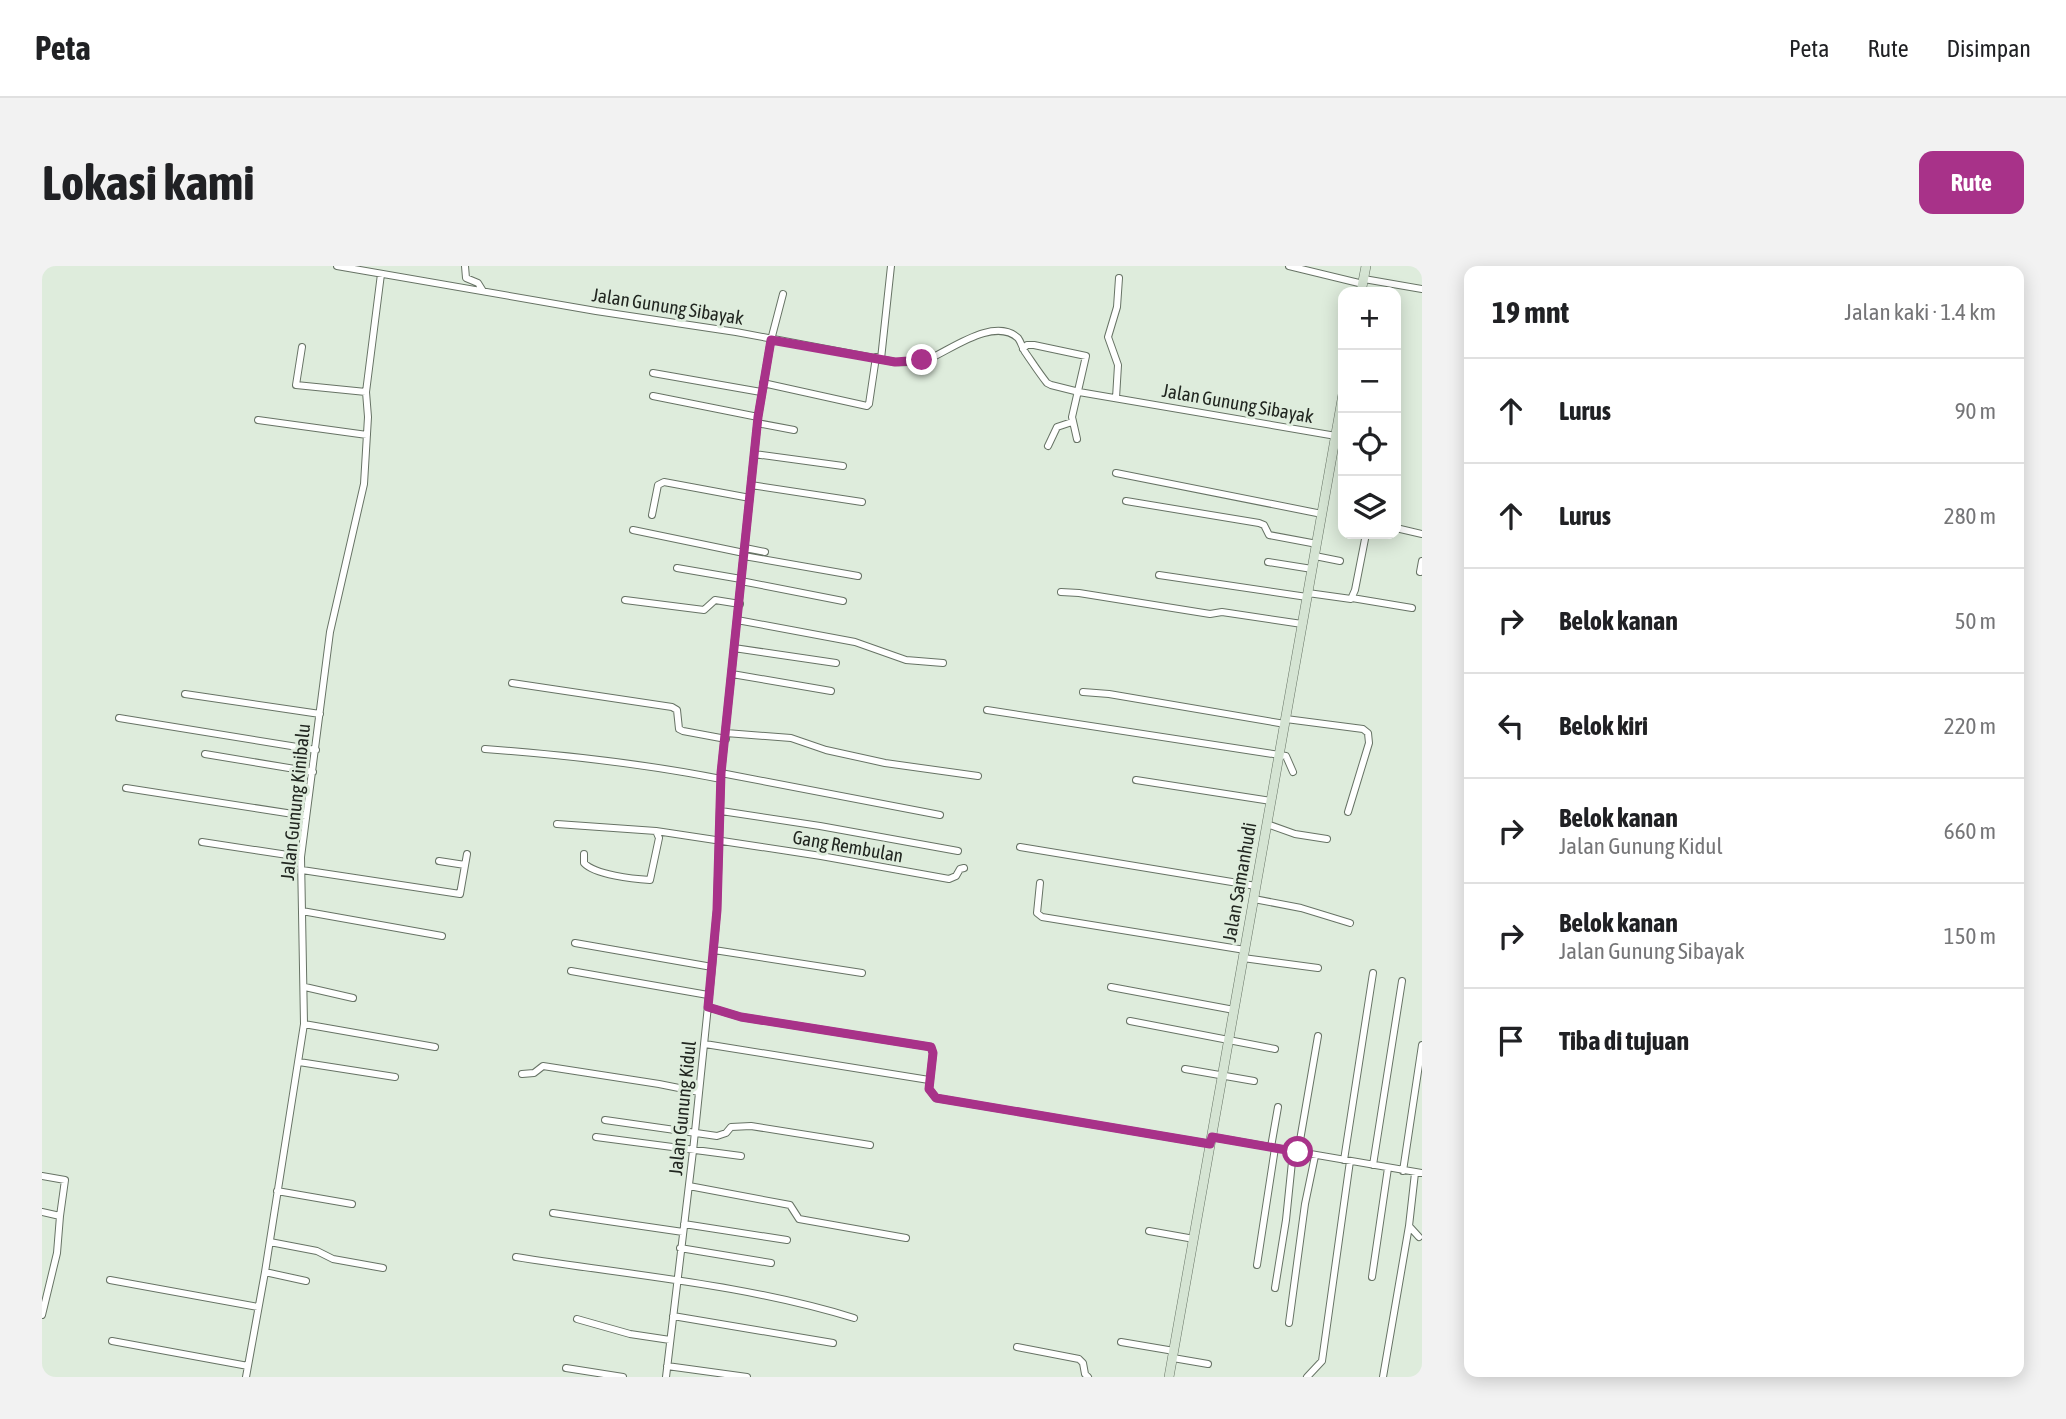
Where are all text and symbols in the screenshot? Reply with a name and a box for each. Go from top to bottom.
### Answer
text: Peta [35,29,91,67]
text: Peta [1789,35,1829,62]
text: Rute [1867,35,1909,62]
text: Disimpan [1947,35,2031,62]
button: Rute [1919,151,2024,214]
text: Lokasi kami [42,154,255,210]
street label: Jalan Gunung Sibayak [591,283,746,329]
map controls [1338,287,1401,539]
button: + [1338,287,1401,350]
text: 19 mnt [1492,295,1569,329]
text: Jalan kaki · 1.4 km [1845,299,1996,325]
route end [906,344,937,375]
button: − [1338,350,1401,413]
street label: Jalan Gunung Sibayak [1161,379,1316,427]
icon: ahead [1492,392,1530,430]
text: Lurus [1559,396,1611,426]
text: 90 m [1955,398,1996,424]
button: locate [1338,413,1401,476]
button: layers [1338,476,1401,539]
icon: ahead [1492,497,1530,535]
text: Lurus [1559,501,1611,531]
text: 280 m [1944,503,1996,529]
icon: right [1492,602,1530,640]
text: Belok kanan [1559,606,1678,636]
text: 50 m [1955,608,1996,634]
icon: left [1492,707,1530,745]
text: Belok kiri [1559,711,1648,741]
text: 220 m [1944,713,1996,739]
street label: Jalan Gunung Kinibalu [276,723,314,881]
text: Belok kanan [1559,803,1678,833]
icon: right [1492,812,1530,850]
text: 660 m [1944,818,1996,844]
street label: Jalan Samanhudi [1218,821,1260,943]
street label: Gang Rembulan [791,825,905,867]
text: Jalan Gunung Kidul [1559,833,1723,859]
text: Belok kanan [1559,908,1678,938]
icon: right [1492,917,1530,955]
text: 150 m [1944,923,1996,949]
text: Jalan Gunung Sibayak [1559,938,1745,964]
icon: arrive [1492,1022,1530,1060]
text: Tiba di tujuan [1559,1026,1689,1056]
street label: Jalan Gunung Kidul [664,1040,700,1176]
route start [1282,1136,1313,1167]

